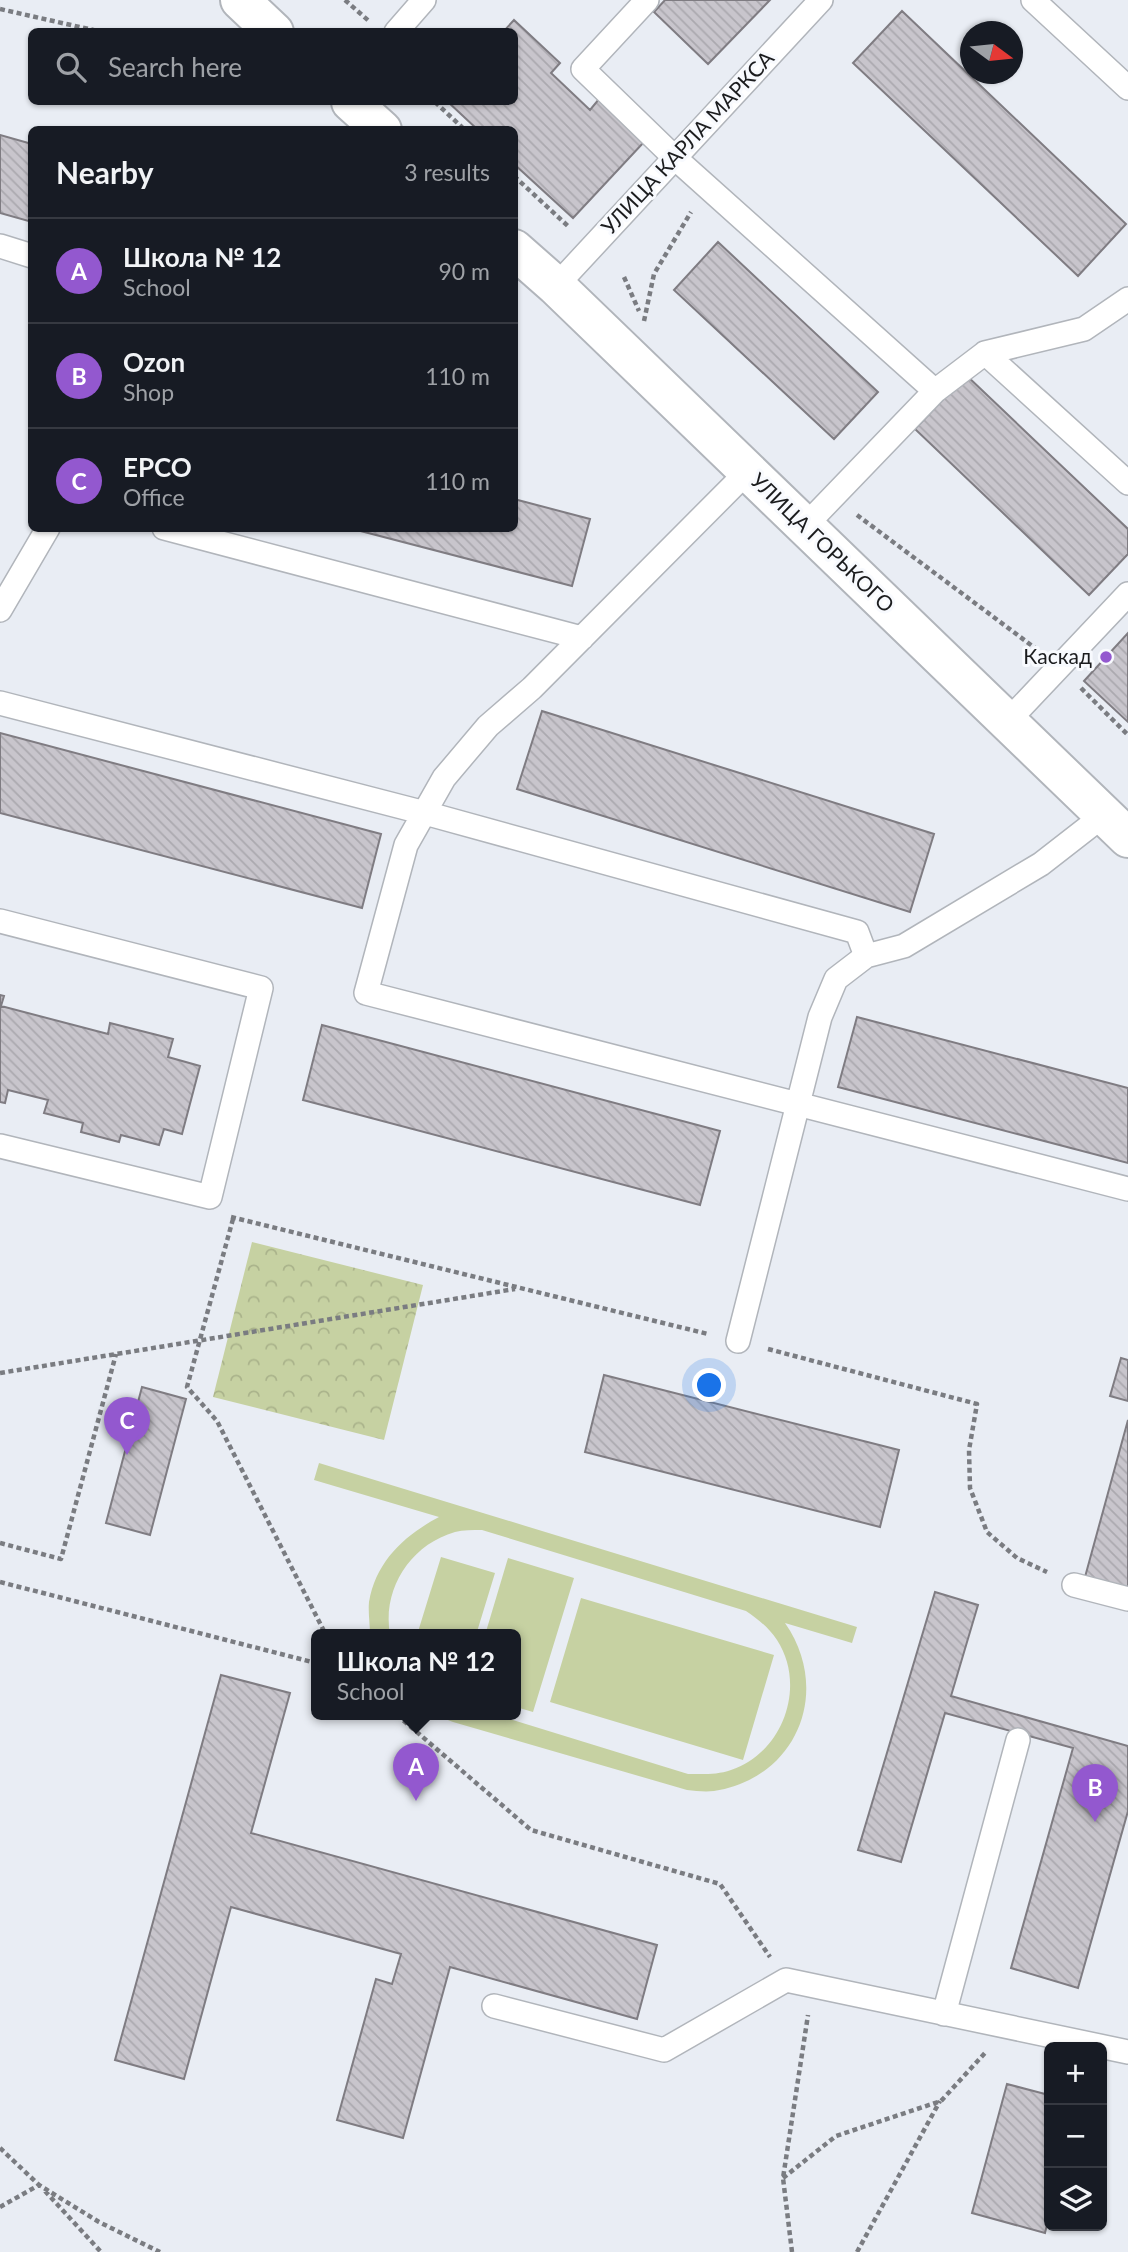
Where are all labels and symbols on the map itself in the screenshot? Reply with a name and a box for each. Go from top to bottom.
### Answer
north arrow [960,21,1023,84]
street label: УЛИЦА КАРЛА МАРКСА [595,45,779,239]
street label: УЛИЦА ГОРЬКОГО [746,467,900,617]
place label: Каскад [1023,643,1092,668]
marker: Каскад [1098,649,1114,665]
your location [692,1368,726,1402]
pin: C [104,1397,150,1455]
pin: A [393,1743,439,1801]
pin: B [1072,1764,1118,1822]

